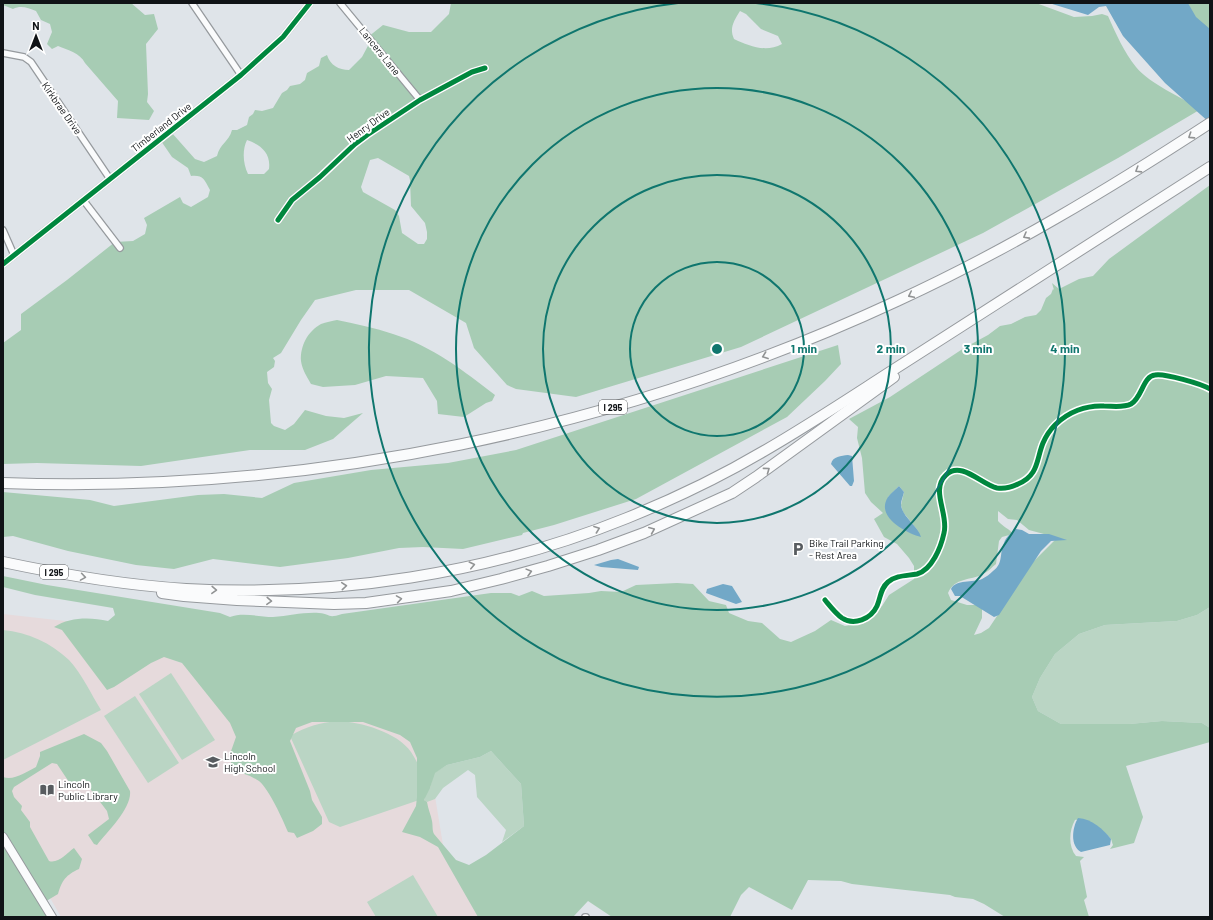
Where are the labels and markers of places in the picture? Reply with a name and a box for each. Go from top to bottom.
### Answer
centre of rings [710,342,724,356]
place label: Bike Trail Parking - Rest Area [809,537,884,561]
parking icon: Bike Trail Parking - Rest Area [790,541,806,557]
place label: Lincoln High School [224,750,275,774]
school or university icon: Lincoln High School [205,754,221,770]
place label: Lincoln Public Library [58,778,118,802]
library icon: Lincoln Public Library [39,782,55,798]

